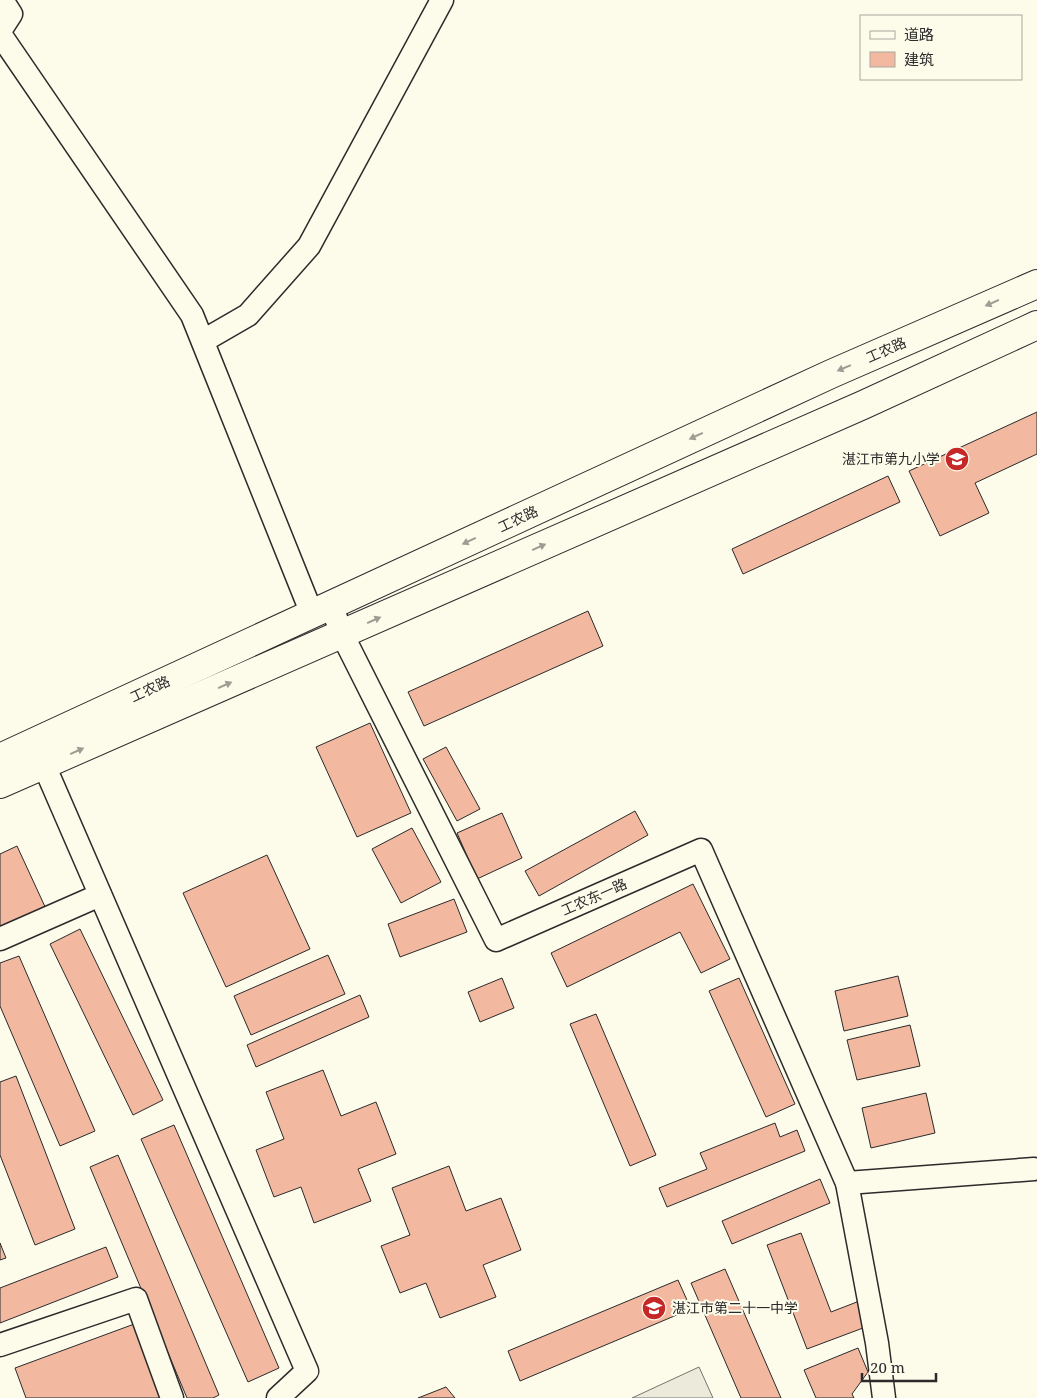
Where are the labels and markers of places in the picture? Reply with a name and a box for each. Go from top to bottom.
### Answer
school or university icon: 湛江市第九小学 [944,446,970,472]
place label: 湛江市第九小学 [842,449,940,468]
school or university icon: 湛江市第二十一中学 [641,1295,667,1321]
place label: 湛江市第二十一中学 [672,1298,798,1317]

